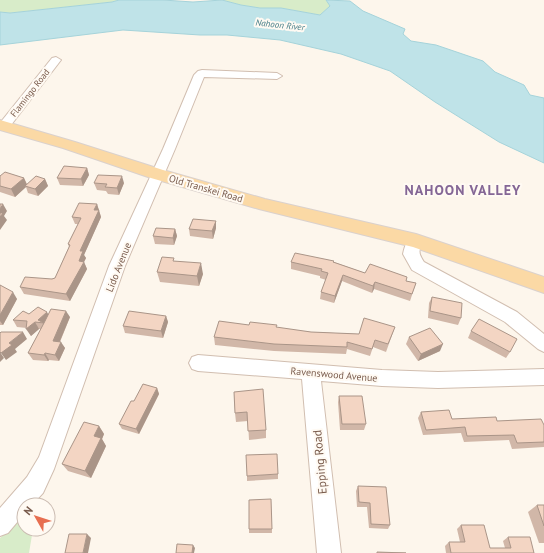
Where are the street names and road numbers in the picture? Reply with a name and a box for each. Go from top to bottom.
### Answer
street label: Flamingo Road [8,67,52,119]
street label: Old Transkei Road [167,172,244,205]
street label: Lido Avenue [103,241,134,294]
street label: Ravenswood Avenue [290,364,378,385]
street label: Epping Road [309,429,330,495]

